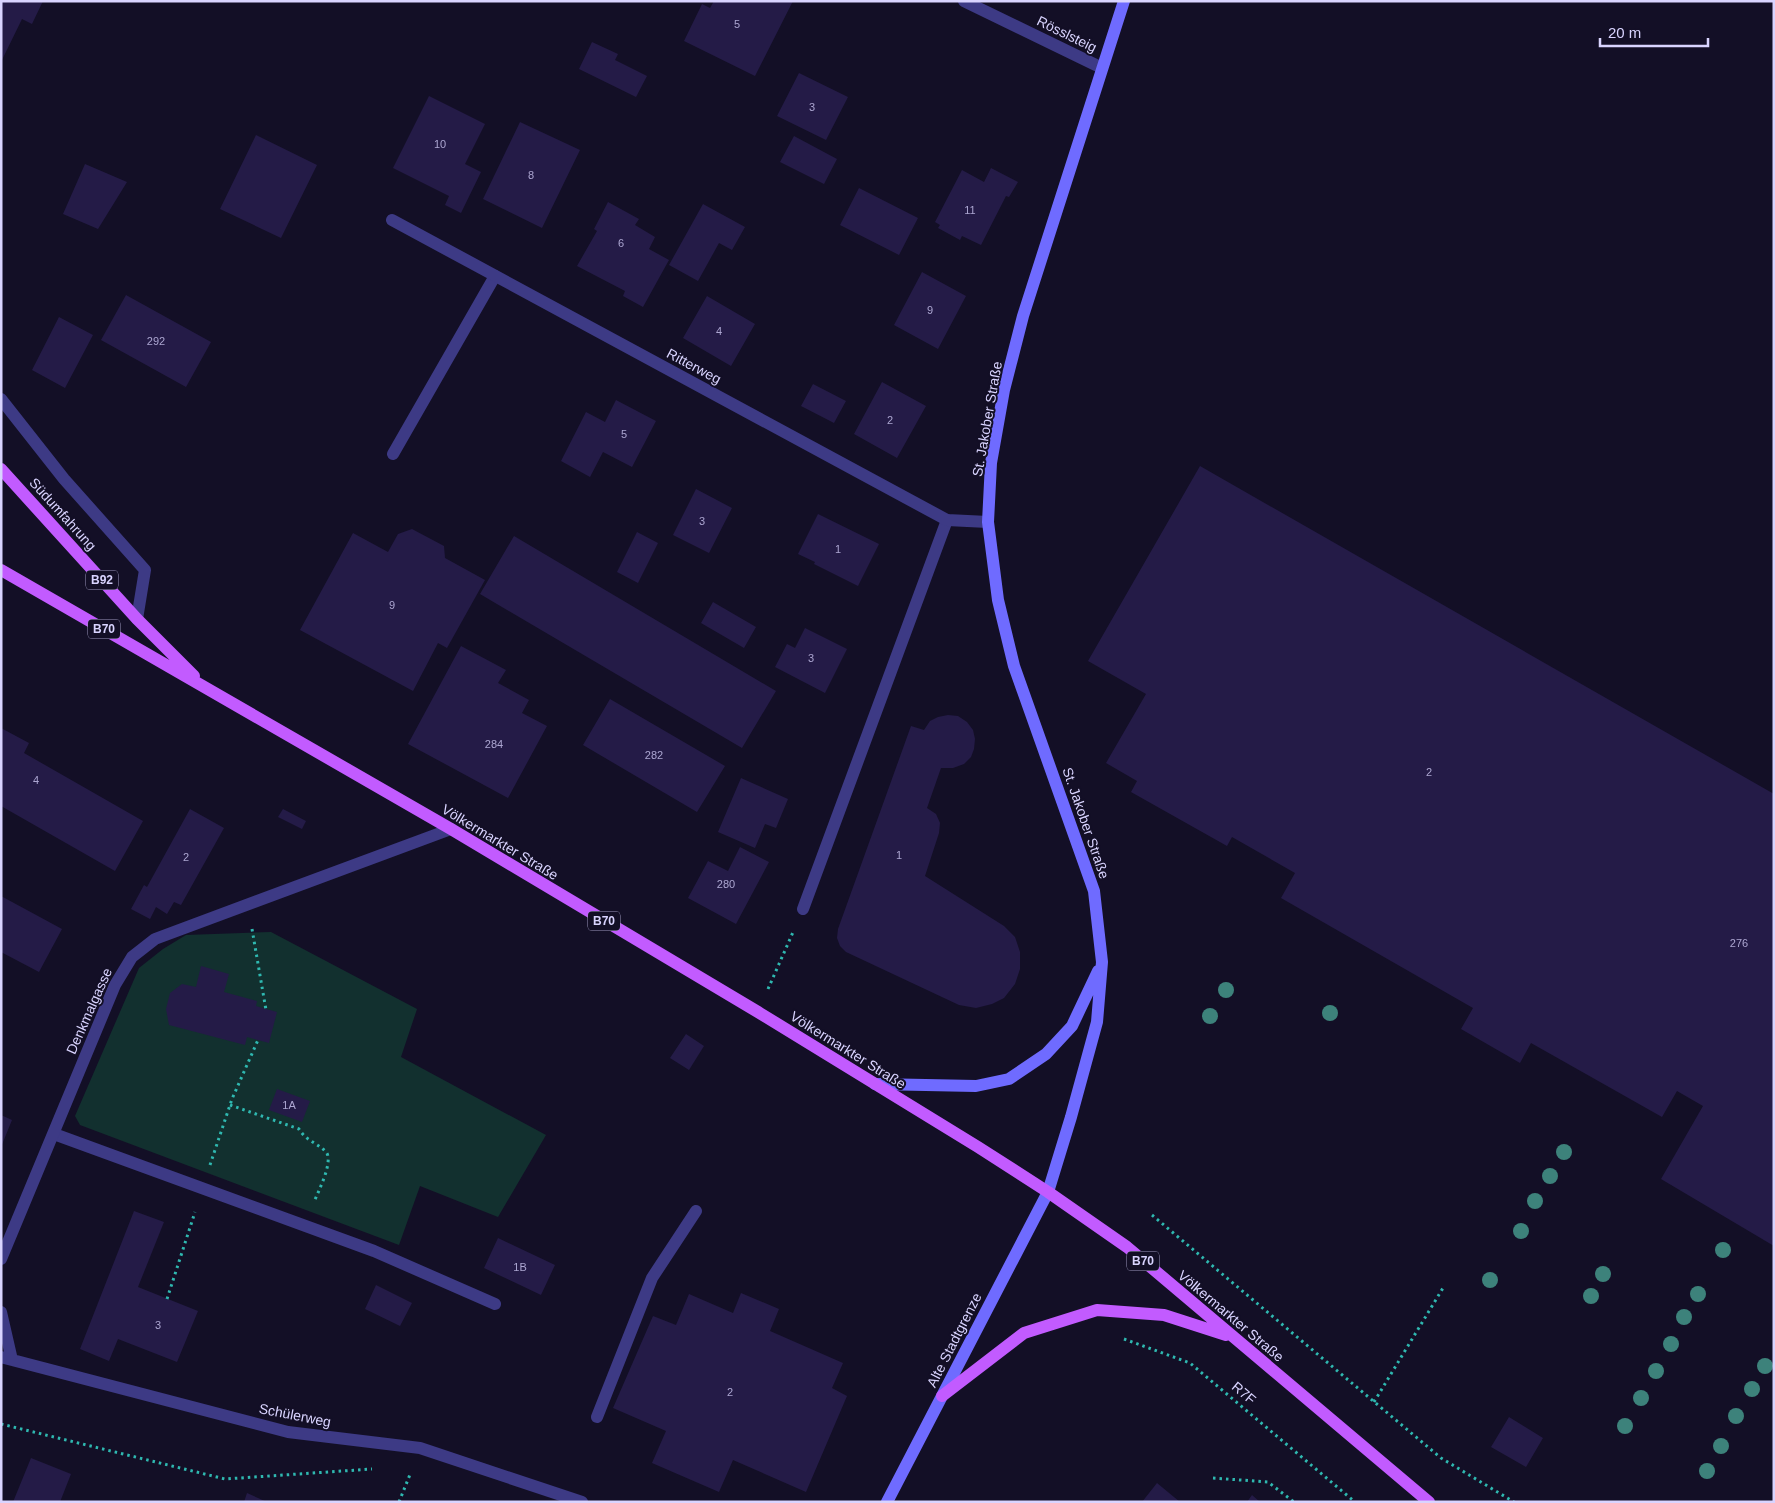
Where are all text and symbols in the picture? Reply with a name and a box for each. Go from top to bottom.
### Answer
street label: Rösslsteig [1034,13,1100,55]
scale bar [1600,15,1708,47]
house number: 5 [734,18,740,30]
text: 20 m [1608,24,1641,41]
house number: 3 [809,101,815,113]
house number: 10 [434,138,446,150]
house number: 8 [528,169,534,181]
house number: 11 [964,204,976,216]
house number: 6 [618,237,624,249]
house number: 9 [927,304,933,316]
house number: 4 [716,325,722,337]
house number: 292 [147,335,165,347]
street label: Ritterweg [664,345,724,387]
street label: St. Jakober Straße [969,360,1005,478]
house number: 2 [887,414,893,426]
house number: 5 [621,428,627,440]
street label: Südumfahrung [26,475,100,553]
house number: 3 [699,515,705,527]
house number: 1 [835,543,841,555]
road number: B92 [86,570,118,590]
house number: 9 [389,599,395,611]
road number: B70 [88,620,120,638]
house number: 3 [808,652,814,664]
house number: 284 [485,738,503,750]
house number: 282 [645,749,663,761]
street label: St. Jakober Straße [1059,765,1113,881]
house number: 2 [1426,766,1432,778]
house number: 4 [33,774,39,786]
street label: Völkermarkter Straße [439,801,561,883]
house number: 1 [896,849,902,861]
house number: 2 [183,851,189,863]
house number: 280 [717,878,735,890]
road number: B70 [588,911,620,930]
house number: 276 [1730,937,1748,949]
street label: Denkmalgasse [63,965,115,1057]
street label: Völkermarkter Straße [787,1008,909,1092]
house number: 1A [282,1099,296,1111]
road number: B70 [1127,1252,1159,1270]
house number: 1B [513,1261,527,1273]
street label: Völkermarkter Straße [1175,1267,1287,1365]
street label: Alte Stadtgrenze [923,1290,985,1390]
house number: 3 [155,1319,161,1331]
street label: R7F [1229,1378,1259,1408]
house number: 2 [727,1386,733,1398]
street label: Schülerweg [258,1400,332,1430]

